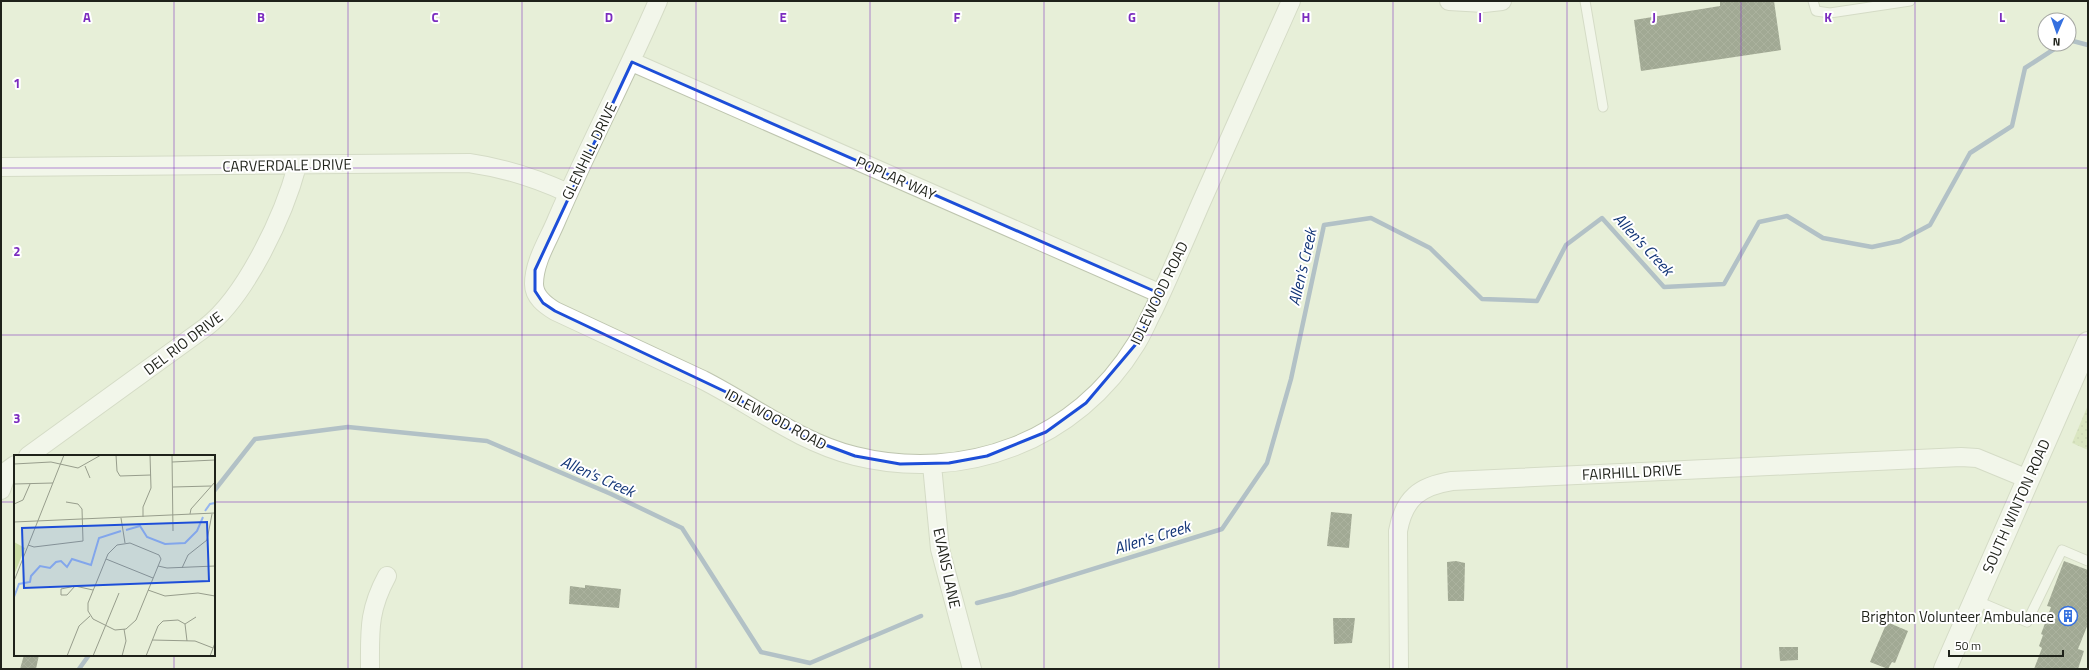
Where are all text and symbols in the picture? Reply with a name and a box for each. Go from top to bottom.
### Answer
text: A [83,7,91,27]
text: B [257,7,265,27]
text: C [431,7,439,27]
text: D [605,7,613,27]
text: E [779,7,787,27]
text: F [954,7,961,27]
text: G [1128,7,1136,27]
text: H [1302,7,1310,27]
text: I [1478,7,1482,27]
text: J [1652,7,1656,27]
text: K [1824,7,1832,27]
text: L [1999,7,2005,27]
north arrow [2037,12,2077,52]
text: N [2053,34,2061,50]
text: 1 [13,73,21,93]
street label: GLENHILL DRIVE [555,98,623,204]
street label: POPLAR WAY [852,150,940,206]
street label: CARVERDALE DRIVE [222,152,352,178]
water label: Allen's Creek [1608,207,1681,282]
water label: Allen's Creek [1281,224,1323,308]
street label: IDLEWOOD ROAD [1124,237,1194,349]
text: 2 [13,241,21,261]
street label: DEL RIO DRIVE [138,305,228,381]
street label: IDLEWOOD ROAD [721,382,831,456]
text: 3 [13,408,21,428]
street label: SOUTH WINTON ROAD [1976,435,2056,577]
water label: Allen's Creek [557,449,640,504]
inset map [14,455,215,656]
street label: FAIRHILL DRIVE [1581,458,1683,486]
water label: Allen's Creek [1111,513,1195,560]
street label: EVANS LANE [927,526,967,610]
place label: Brighton Volunteer Ambulance [1861,605,2054,628]
building icon: Brighton Volunteer Ambulance [2057,605,2079,627]
scale bar [1949,632,2063,658]
text: 50 m [1955,636,1981,655]

